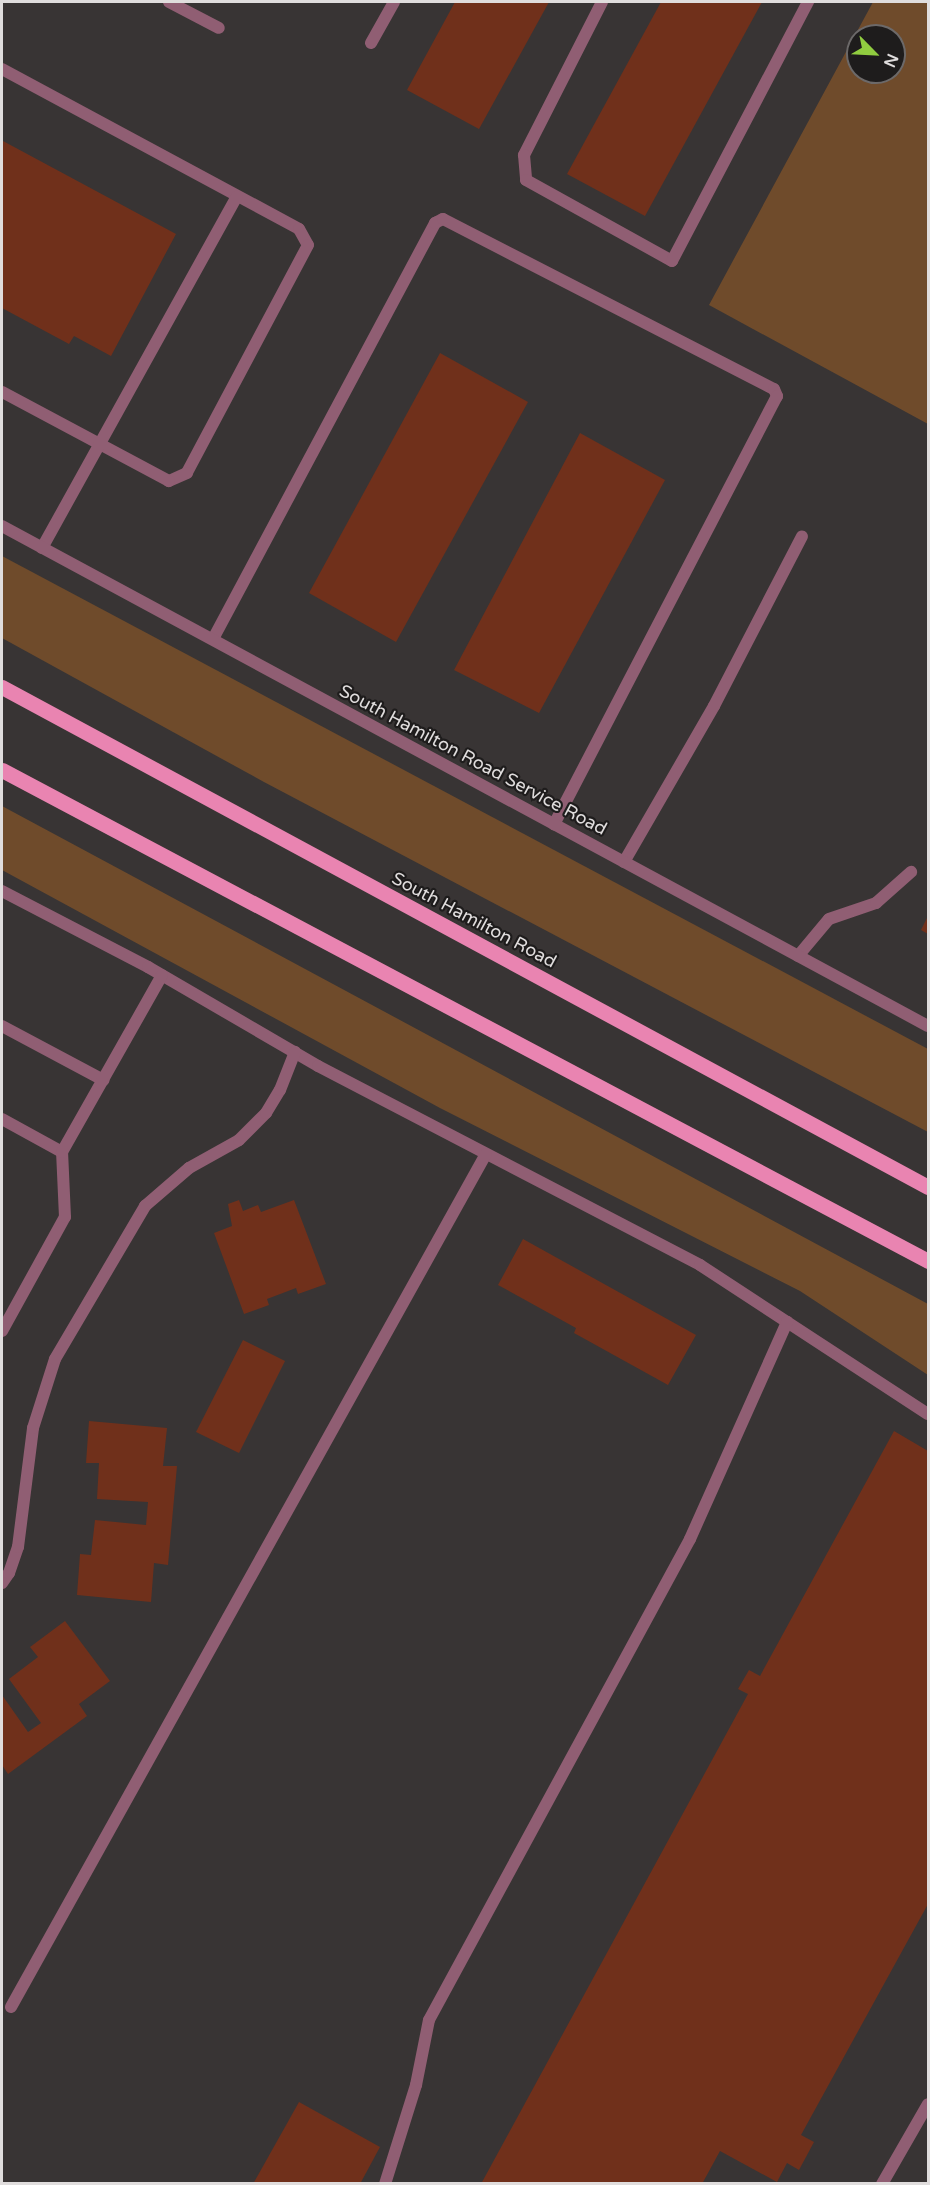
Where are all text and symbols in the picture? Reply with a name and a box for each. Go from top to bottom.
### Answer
north arrow [846,24,906,84]
text: N [879,51,902,70]
street label: South Hamilton Road Service Road [336,680,610,840]
street label: South Hamilton Road [388,867,560,973]

